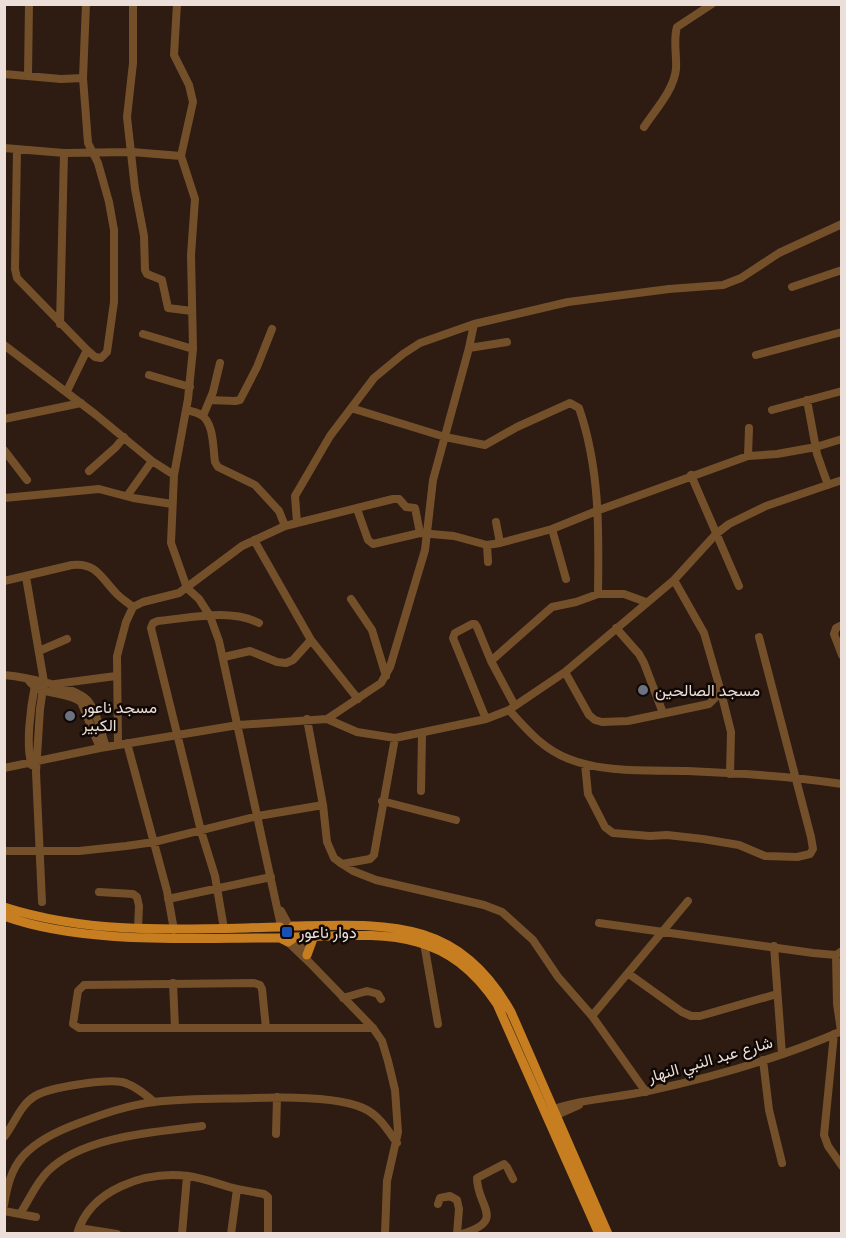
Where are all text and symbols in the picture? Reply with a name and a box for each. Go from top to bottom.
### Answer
place label: مسجد الصالحين [655,681,760,701]
marker: مسجد الصالحين [636,683,650,697]
place label: مسجد ناعور الكبير [81,698,157,736]
marker: مسجد ناعور الكبير [63,709,77,723]
place label: دوار ناعور [298,923,357,943]
marker: دوار ناعور [280,925,294,939]
street label: شارع عبد النبي النهار [645,1033,776,1091]

